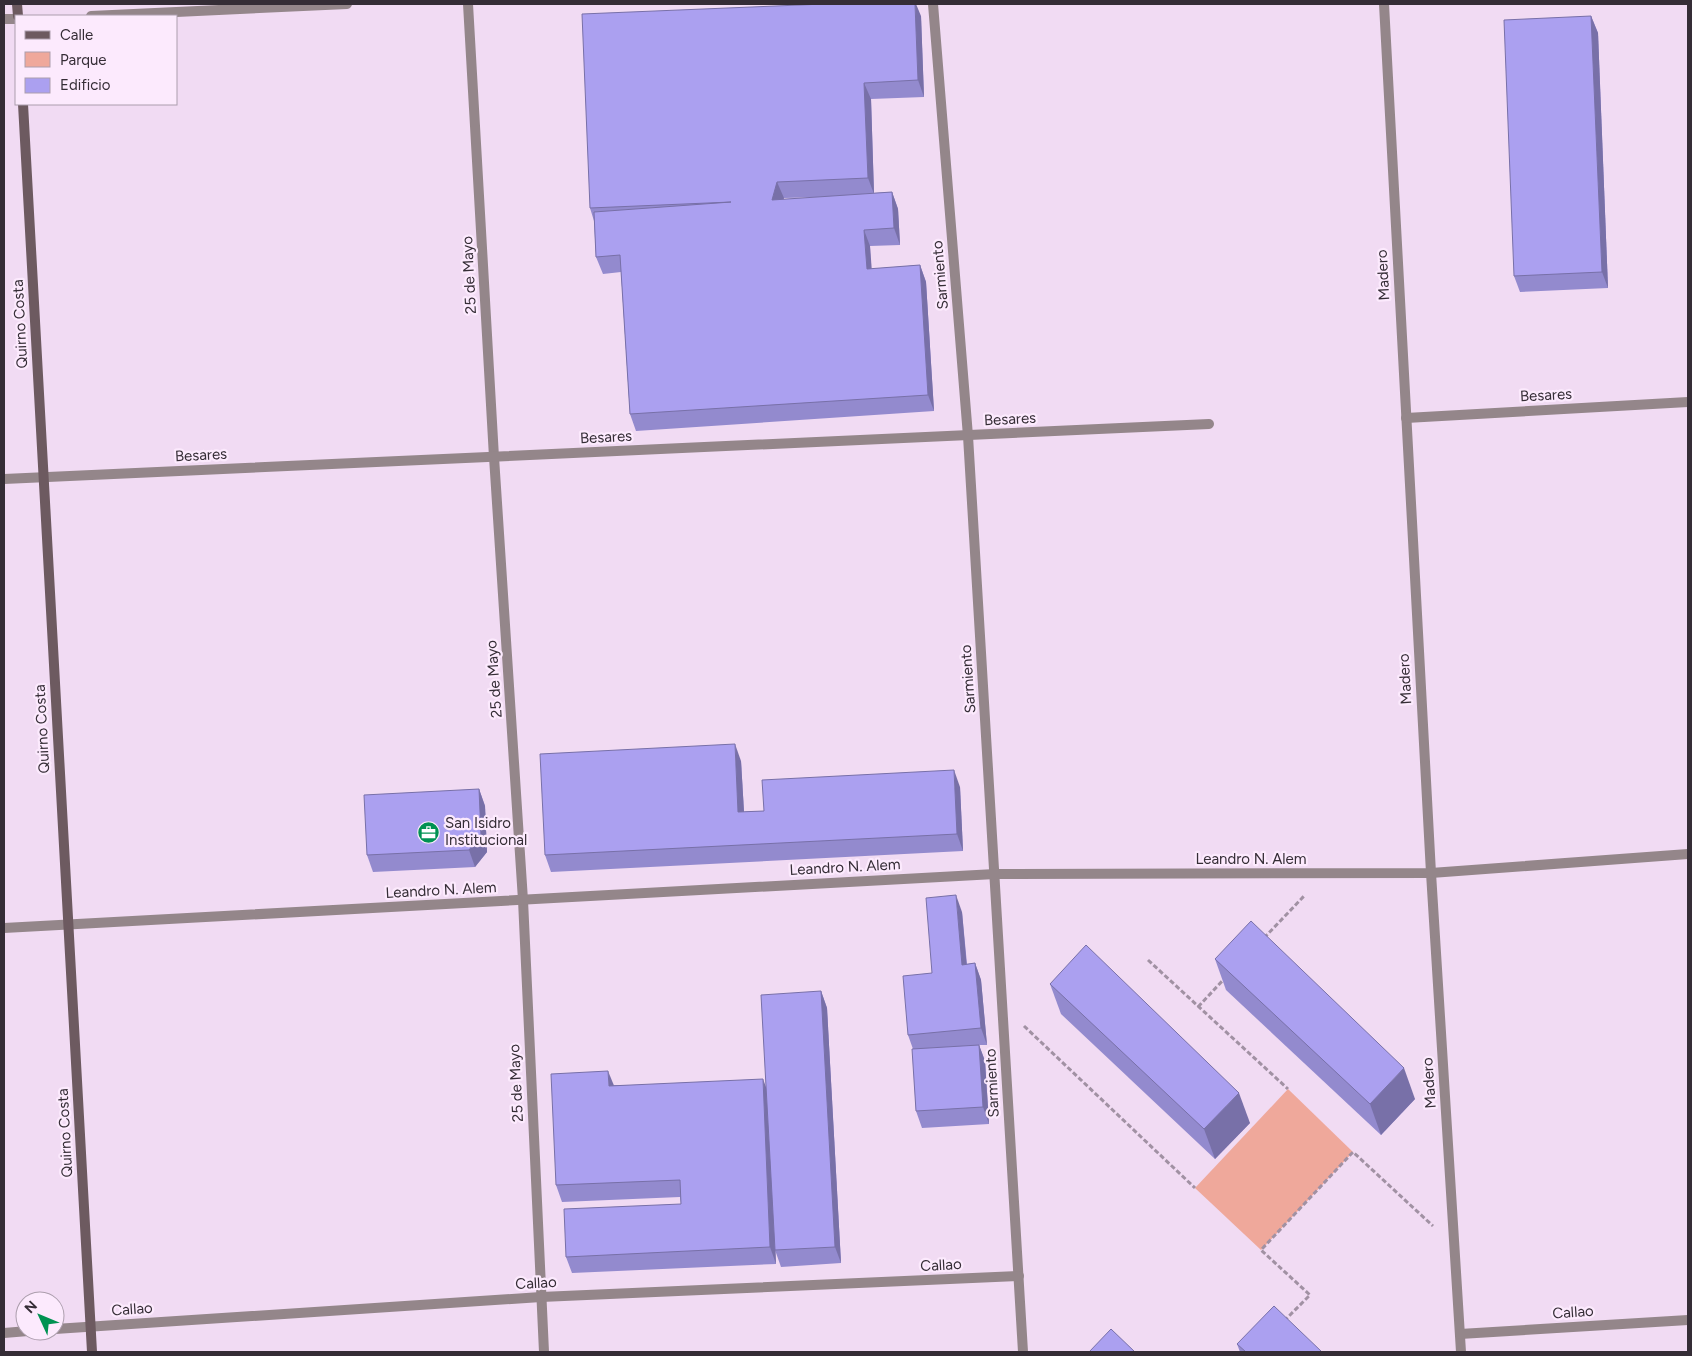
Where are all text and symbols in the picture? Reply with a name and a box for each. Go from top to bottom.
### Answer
legend [15,15,178,105]
text: Calle [60,26,93,44]
text: Parque [60,51,107,69]
text: Edificio [60,76,111,94]
street label: 25 de Mayo [458,235,480,314]
street label: Sarmiento [928,240,952,310]
street label: Madero [1373,249,1393,301]
street label: Quirno Costa [9,279,31,369]
street label: Besares [1519,385,1573,405]
street label: Besares [983,409,1037,429]
street label: Besares [579,427,633,447]
street label: Besares [174,445,228,465]
street label: 25 de Mayo [482,639,506,719]
street label: Sarmiento [957,644,979,714]
street label: Madero [1395,653,1415,705]
street label: Quirno Costa [31,684,53,774]
place label: San Isidro Institucional [445,814,527,849]
office icon: San Isidro Institucional [417,820,441,844]
street label: Leandro N. Alem [1195,850,1307,868]
street label: Leandro N. Alem [789,855,901,879]
street label: Leandro N. Alem [385,878,497,902]
street label: 25 de Mayo [505,1043,527,1122]
street label: Sarmiento [981,1048,1003,1118]
street label: Madero [1418,1057,1440,1109]
street label: Quirno Costa [54,1088,76,1178]
street label: Callao [920,1255,962,1275]
street label: Callao [515,1273,557,1293]
north arrow [15,1291,65,1341]
text: N [21,1298,41,1317]
street label: Callao [111,1299,154,1319]
street label: Callao [1552,1302,1595,1322]

